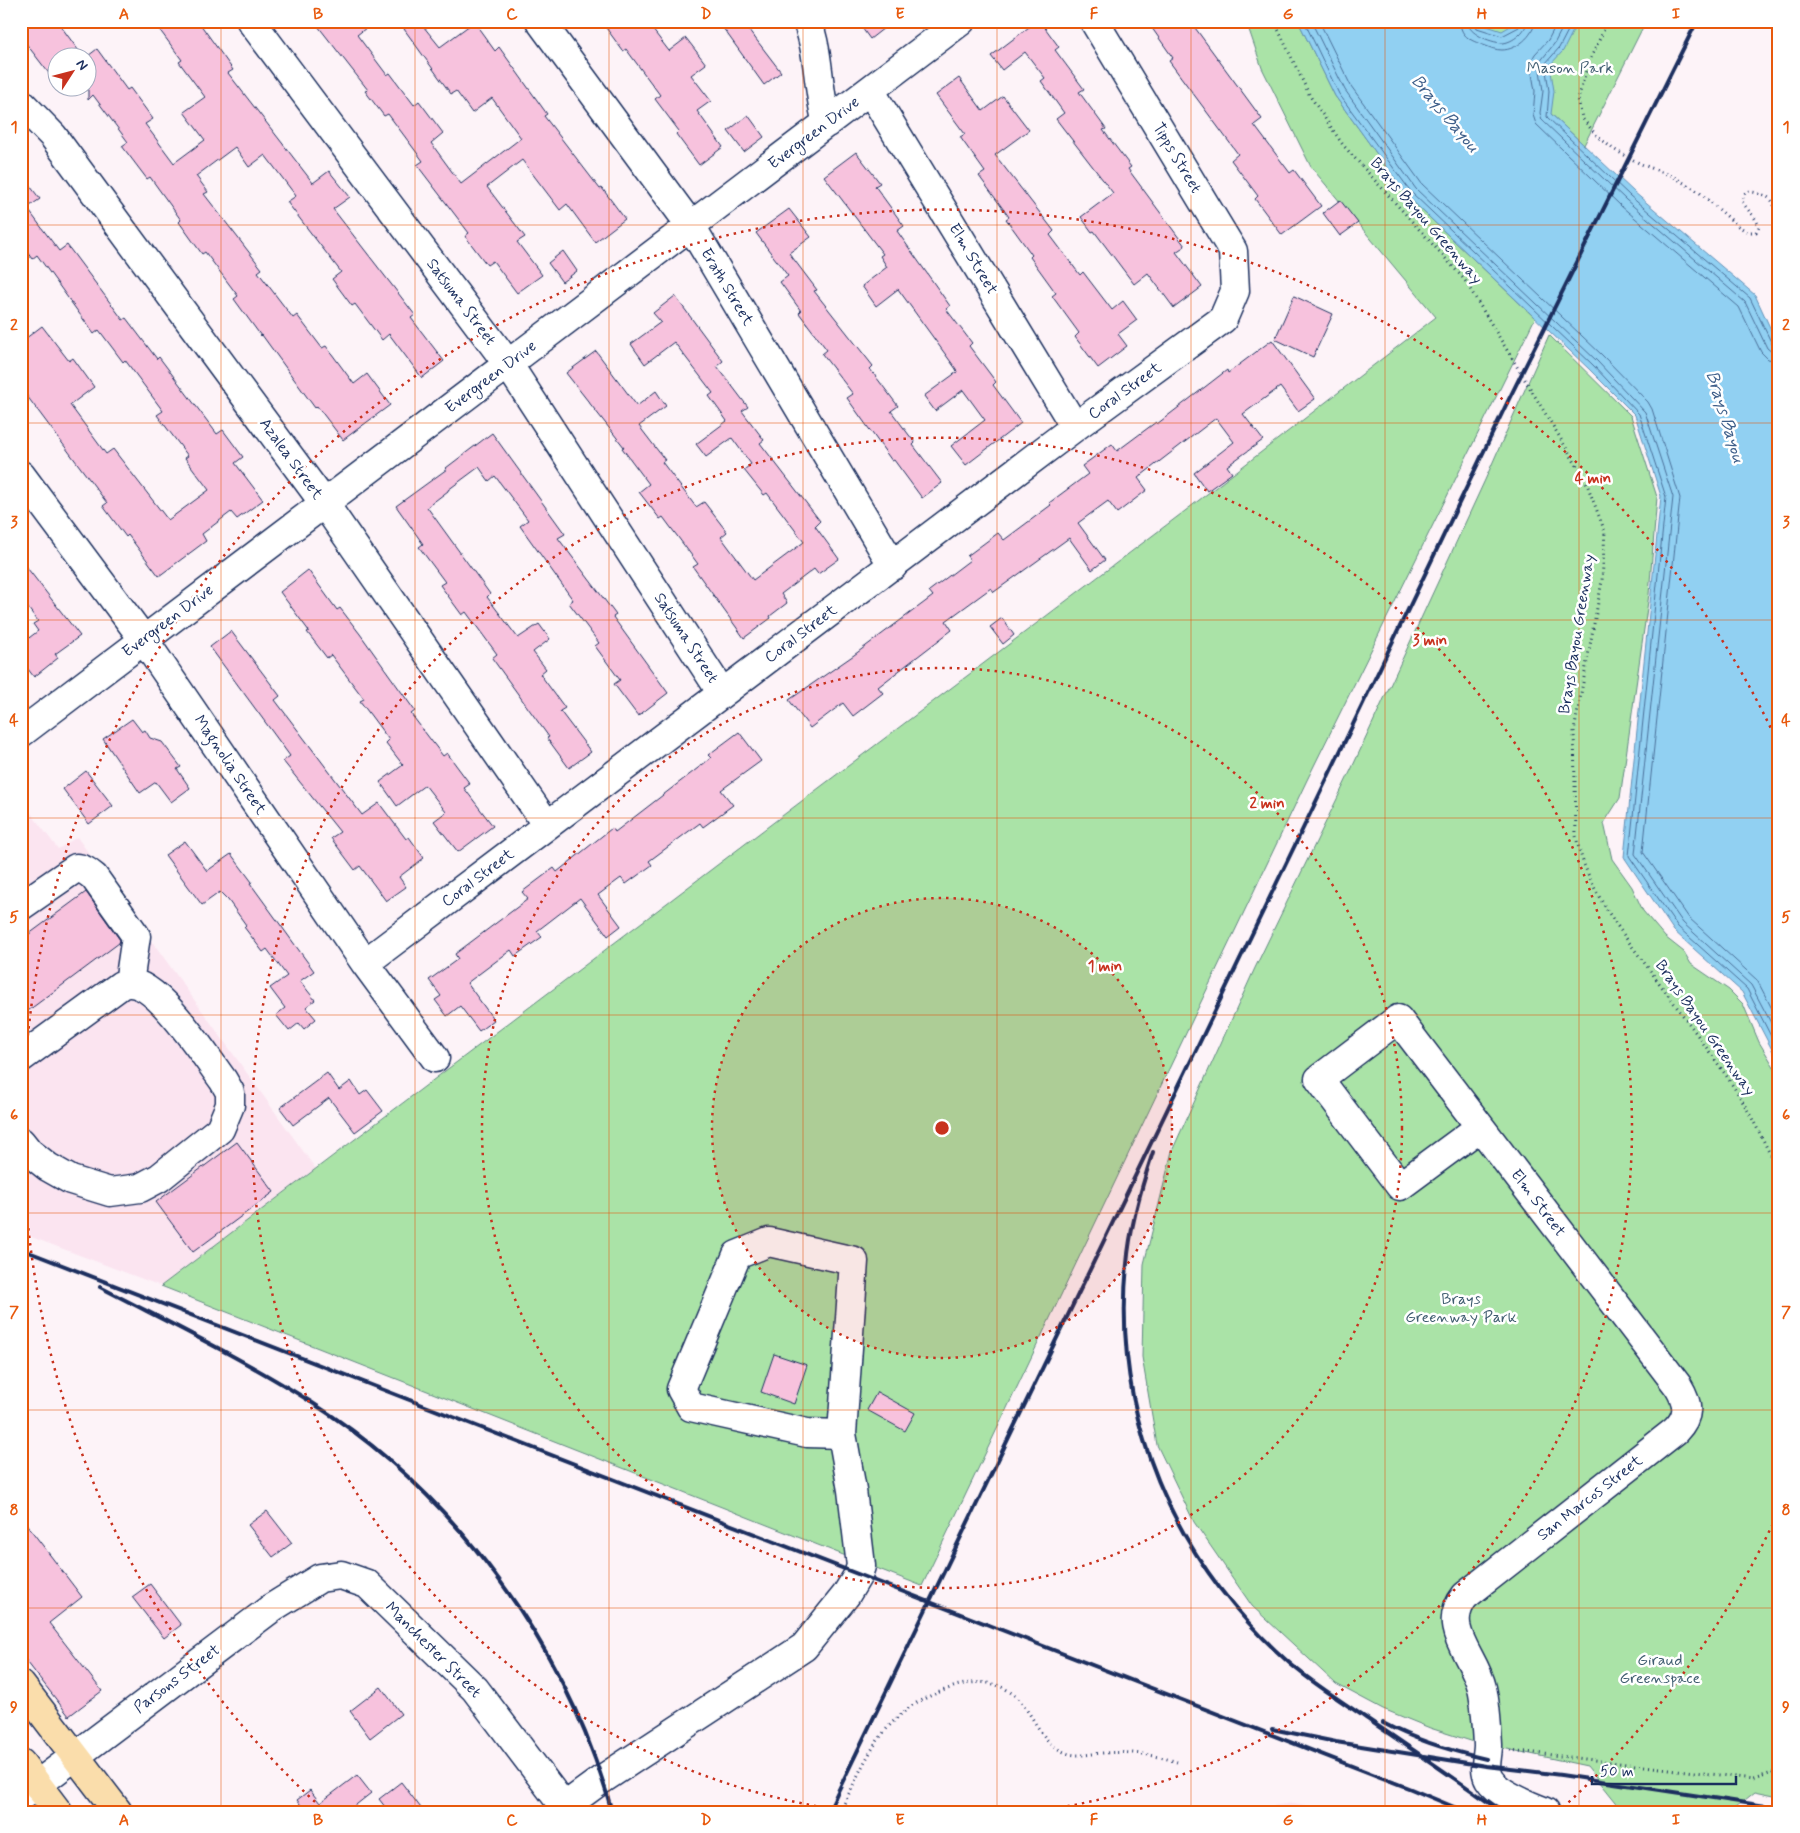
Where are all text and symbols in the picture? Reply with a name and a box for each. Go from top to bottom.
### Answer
text: A [119,4,129,25]
text: B [313,4,323,25]
text: C [506,4,518,25]
text: D [700,4,712,25]
text: E [895,4,905,25]
text: F [1090,4,1099,25]
text: G [1283,4,1294,25]
text: H [1477,4,1488,25]
text: I [1672,4,1681,25]
north arrow [48,48,98,98]
text: N [72,56,92,74]
park label: Mason Park [1527,58,1613,79]
water label: Brays Bayou [1405,70,1485,158]
street label: Evergreen Drive [764,92,865,175]
text: 1 [10,117,18,138]
text: 1 [1782,117,1790,138]
street label: Tipps Street [1148,119,1206,197]
street label: Brays Bayou Greenway [1365,153,1487,289]
street label: Elm Street [944,220,1003,299]
street label: Erath Street [696,244,759,330]
street label: Satsuma Street [421,254,501,350]
text: 2 [10,315,18,336]
text: 2 [1782,315,1790,336]
street label: Evergreen Drive [441,336,542,419]
street label: Coral Street [1084,357,1166,425]
water label: Brays Bayou [1700,368,1750,466]
street label: Azalea Street [254,414,328,504]
text: 4 min [1575,469,1611,489]
text: 3 [10,512,18,533]
text: 3 [1782,512,1790,533]
street label: Brays Bayou Greenway [1554,553,1600,715]
street label: Evergreen Drive [118,580,219,663]
street label: Satsuma Street [649,589,723,687]
street label: Coral Street [761,600,842,668]
text: 3 min [1413,631,1447,651]
text: 4 [9,710,19,731]
text: 4 [1781,710,1791,731]
street label: Magnolia Street [188,711,271,820]
text: 2 min [1249,794,1285,814]
street label: Coral Street [438,844,519,912]
text: 5 [9,907,19,928]
text: 5 [1781,907,1791,928]
street label: Brays Bayou Greenway [1650,956,1760,1100]
text: 1 min [1088,957,1122,977]
text: 6 [10,1105,18,1126]
text: 6 [1782,1105,1790,1126]
centre of rings [933,1119,951,1137]
street label: Elm Street [1506,1165,1571,1241]
park label: Brays Greenway Park [1405,1289,1517,1328]
text: 7 [9,1302,19,1323]
text: 7 [1781,1302,1791,1323]
street label: San Marcos Street [1533,1450,1647,1546]
text: 8 [9,1500,19,1521]
text: 8 [1781,1500,1791,1521]
street label: Manchester Street [380,1597,486,1703]
street label: Parsons Street [130,1639,225,1718]
park label: Giraud Greenspace [1620,1650,1701,1689]
text: 9 [10,1697,18,1718]
text: 9 [1782,1697,1790,1718]
scale bar [1592,1753,1736,1785]
text: 50 m [1600,1762,1634,1782]
text: A [119,1810,129,1831]
text: B [313,1810,323,1831]
text: C [506,1810,518,1831]
text: D [700,1810,712,1831]
text: E [895,1810,905,1831]
text: F [1090,1810,1099,1831]
text: G [1283,1810,1294,1831]
text: H [1477,1810,1488,1831]
text: I [1672,1810,1681,1831]

